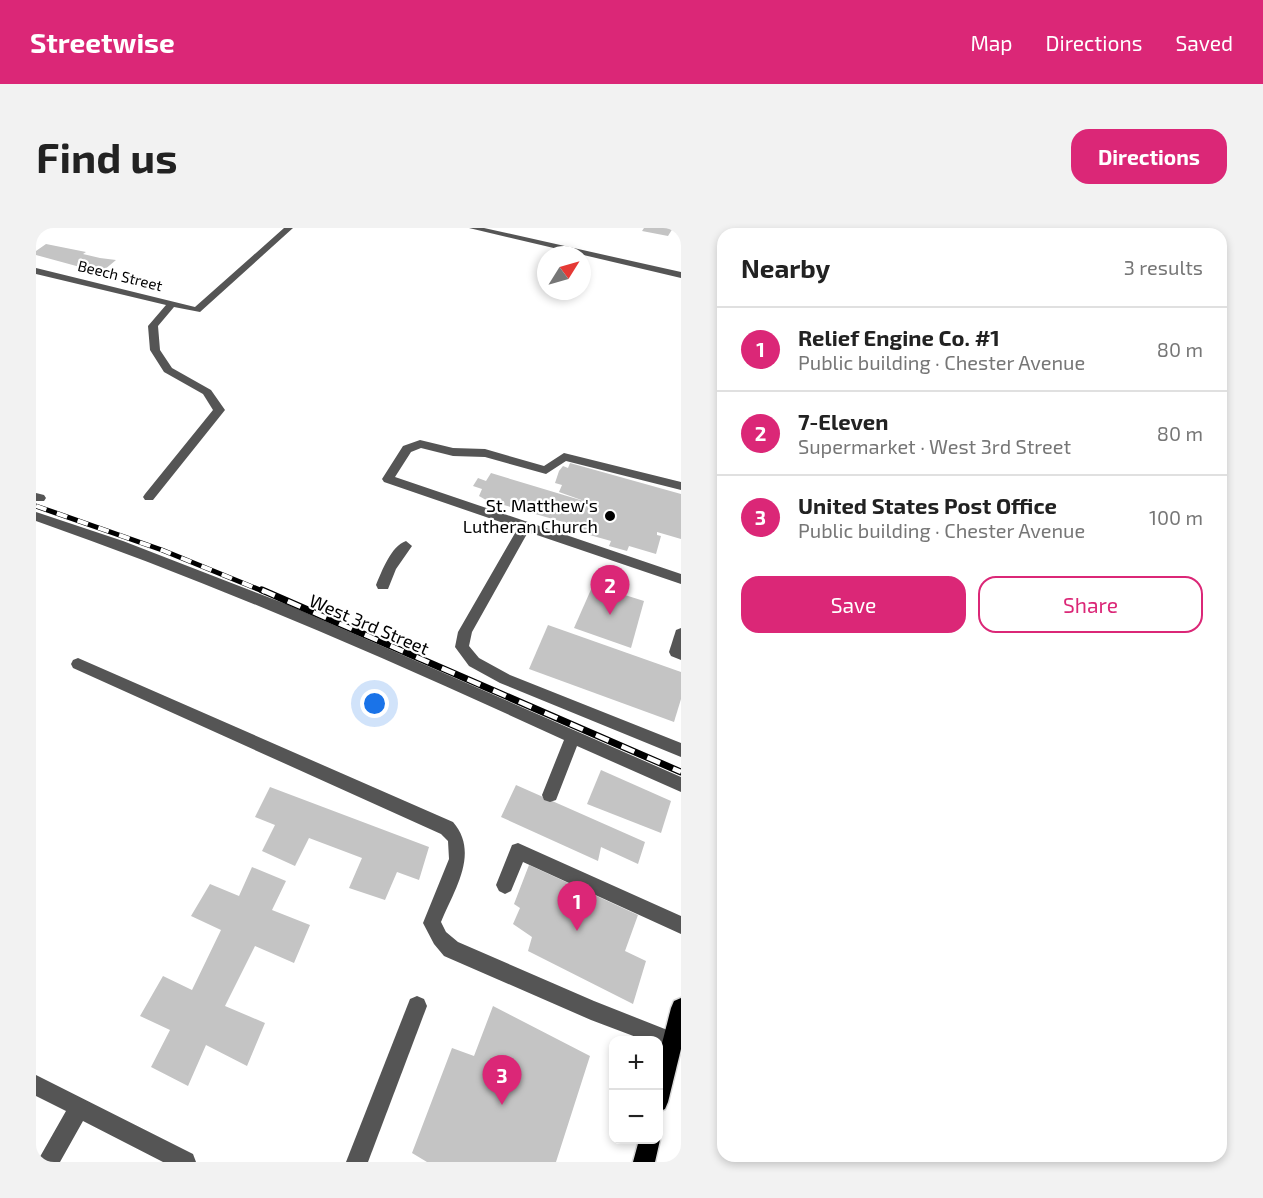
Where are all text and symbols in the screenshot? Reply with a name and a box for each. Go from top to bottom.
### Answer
text: Streetwise [30,25,175,59]
text: Map [970,30,1013,55]
text: Directions [1046,30,1142,55]
text: Saved [1175,30,1233,55]
button: Directions [1071,129,1227,184]
text: Find us [36,131,178,181]
north arrow [537,246,591,300]
text: Nearby [741,252,830,283]
text: 3 results [1124,255,1203,279]
street label: Beech Street [76,256,165,294]
text: Relief Engine Co. #1 [798,324,1000,350]
text: 1 [756,337,765,361]
text: 80 m [1157,337,1203,361]
text: Public building · Chester Avenue [798,350,1085,374]
text: 7-Eleven [798,408,888,434]
text: 2 [755,421,766,445]
text: 80 m [1157,421,1203,445]
text: Supermarket · West 3rd Street [798,434,1071,458]
text: United States Post Office [798,492,1057,518]
place label: St. Matthew's Lutheran Church [463,494,598,537]
text: 3 [755,505,766,529]
text: 100 m [1149,505,1203,529]
marker: St. Matthew's Lutheran Church [603,509,617,523]
text: Public building · Chester Avenue [798,518,1085,542]
pin: 2 [590,566,630,615]
button: Save [741,576,966,633]
button: Share [978,576,1203,633]
street label: West 3rd Street [306,589,433,659]
your location [360,689,389,718]
pin: 1 [558,882,596,931]
map controls [609,1036,663,1144]
button: + [609,1036,663,1090]
pin: 3 [482,1056,522,1105]
button: − [609,1090,663,1144]

